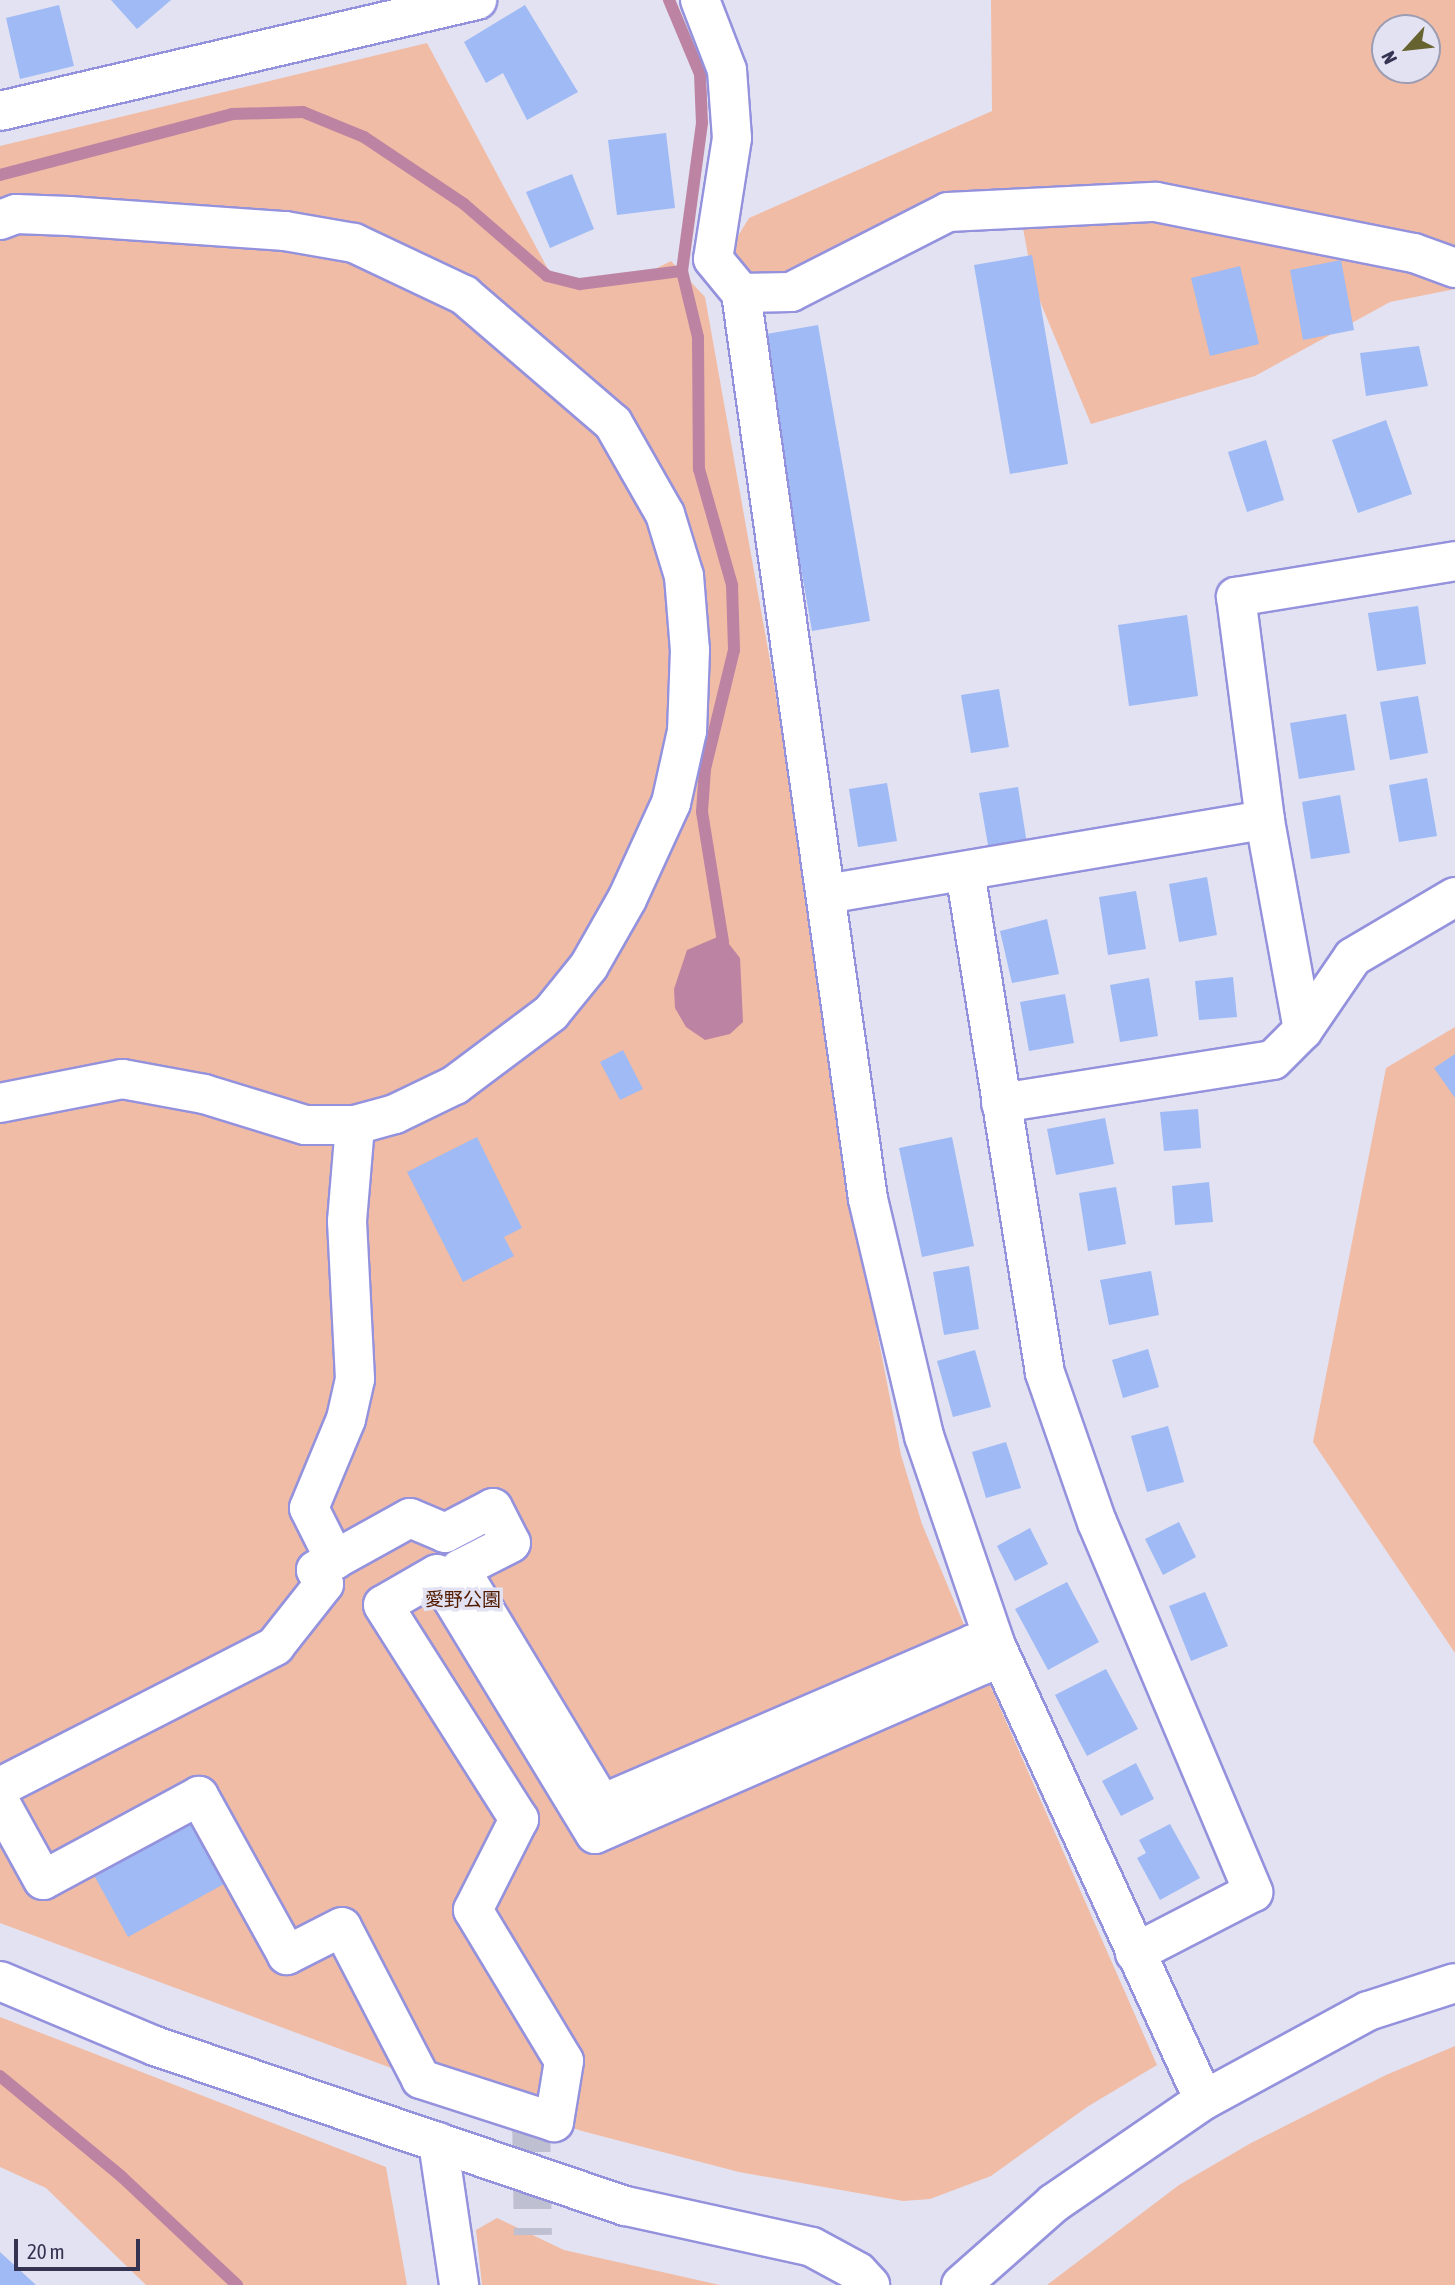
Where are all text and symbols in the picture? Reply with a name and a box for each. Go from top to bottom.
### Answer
north arrow [1371,14,1441,84]
text: N [1377,48,1401,68]
park label: 愛野公園 [425,1589,501,1611]
scale bar [18,2226,144,2270]
text: 20 m [27,2239,65,2263]

